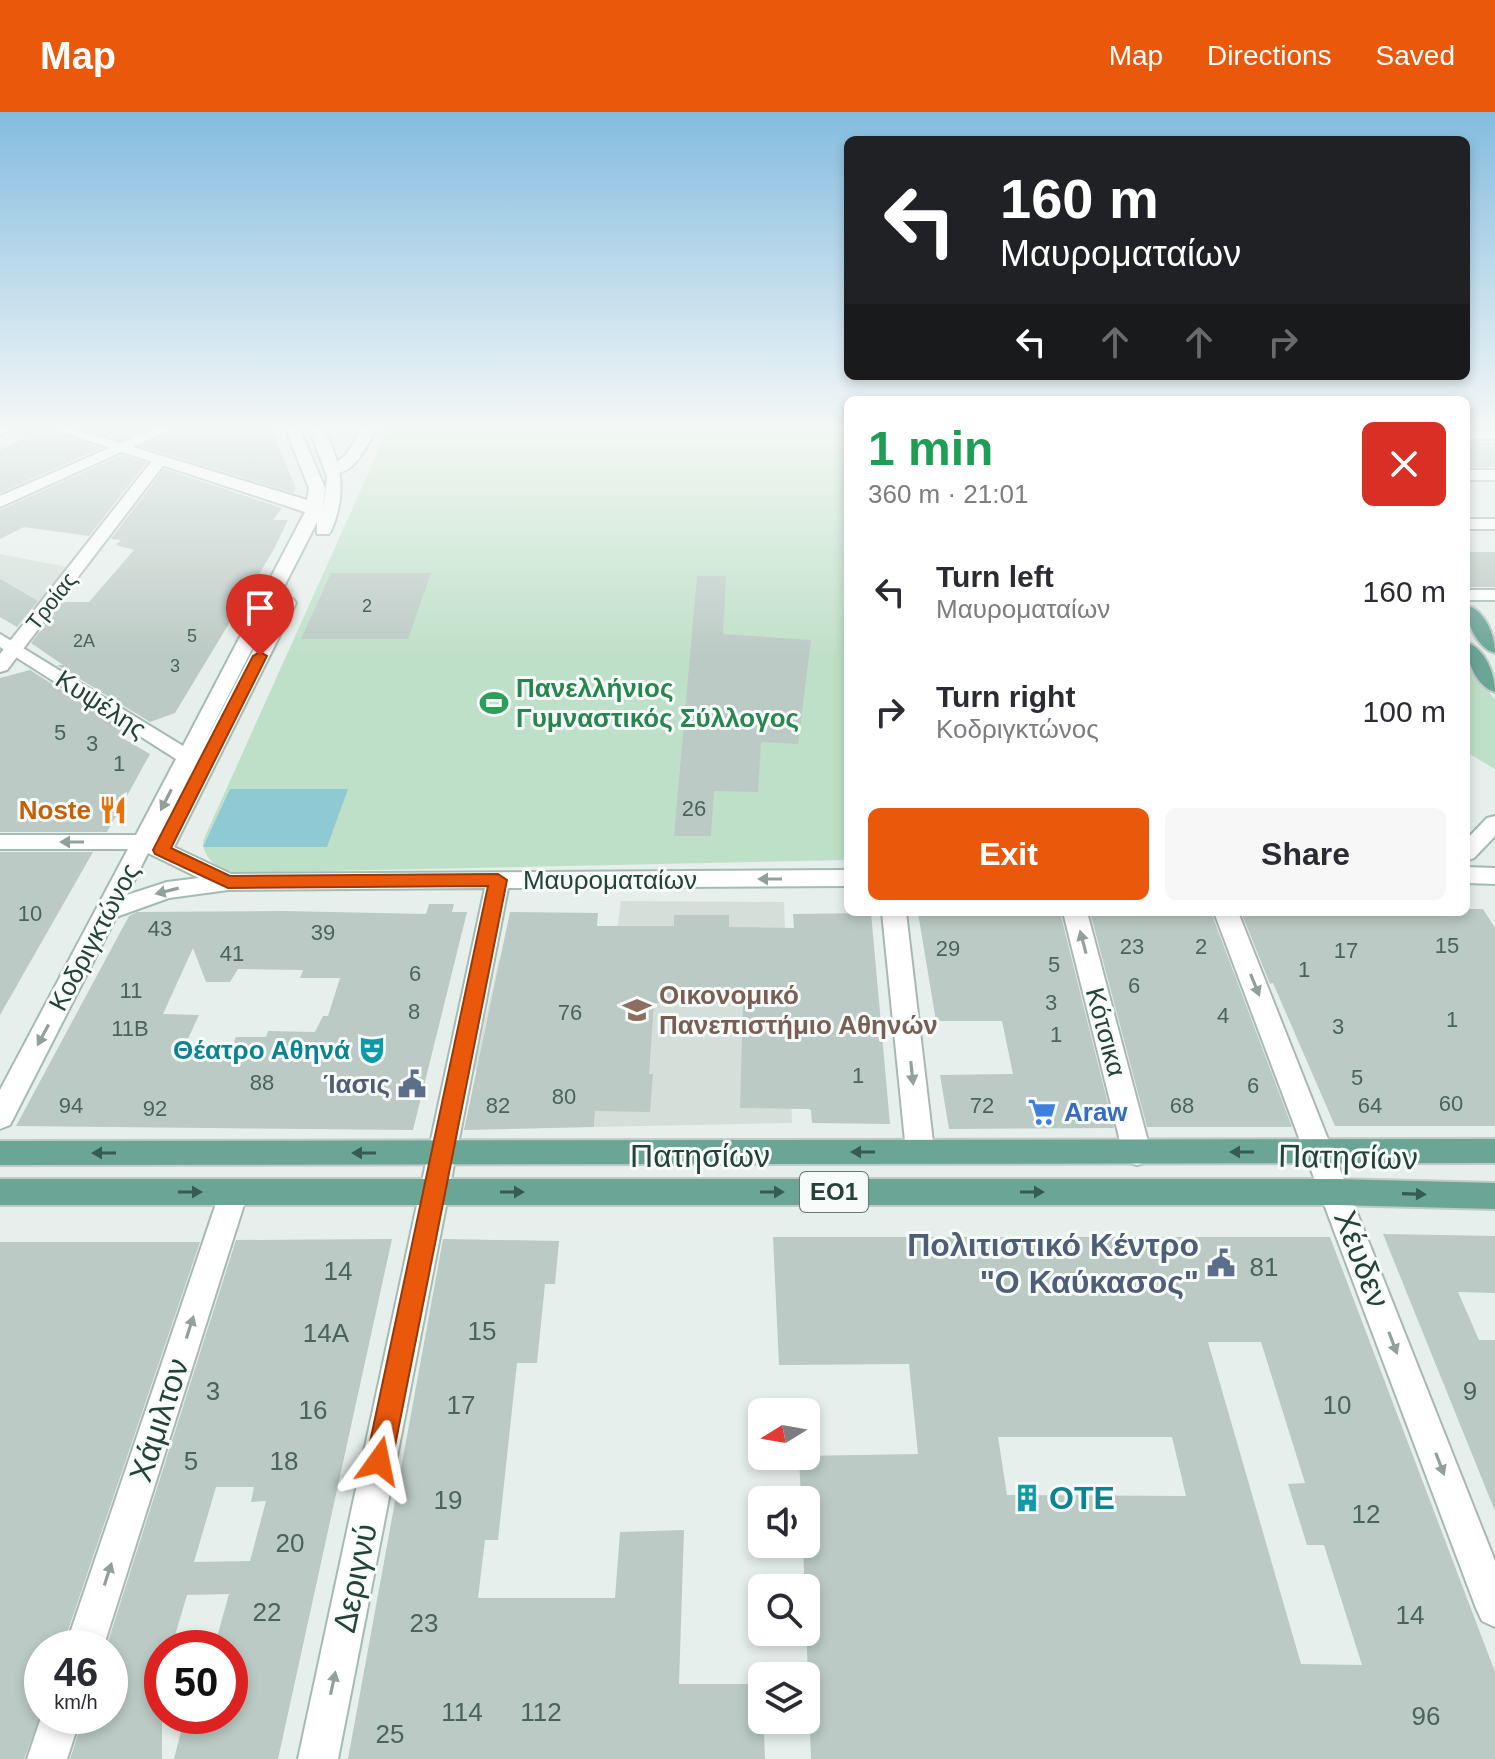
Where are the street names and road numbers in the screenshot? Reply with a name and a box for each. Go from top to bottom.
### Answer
street label: Τροίας [21,567,82,635]
street label: Κυψέλης [50,664,152,744]
street label: Κοδριγκτώνος [43,858,145,1016]
street label: Μαυροματαίων [523,865,697,895]
street label: Κότσικα [1080,984,1132,1080]
street label: Πατησίων [630,1138,770,1174]
street label: Πατησίων [1278,1138,1418,1176]
road number: ΕΟ1 [800,1172,868,1212]
street label: Χέυδεν [1327,1205,1397,1313]
street label: Χάμιλτον [122,1354,196,1486]
street label: Δεριγνύ [326,1520,384,1636]

